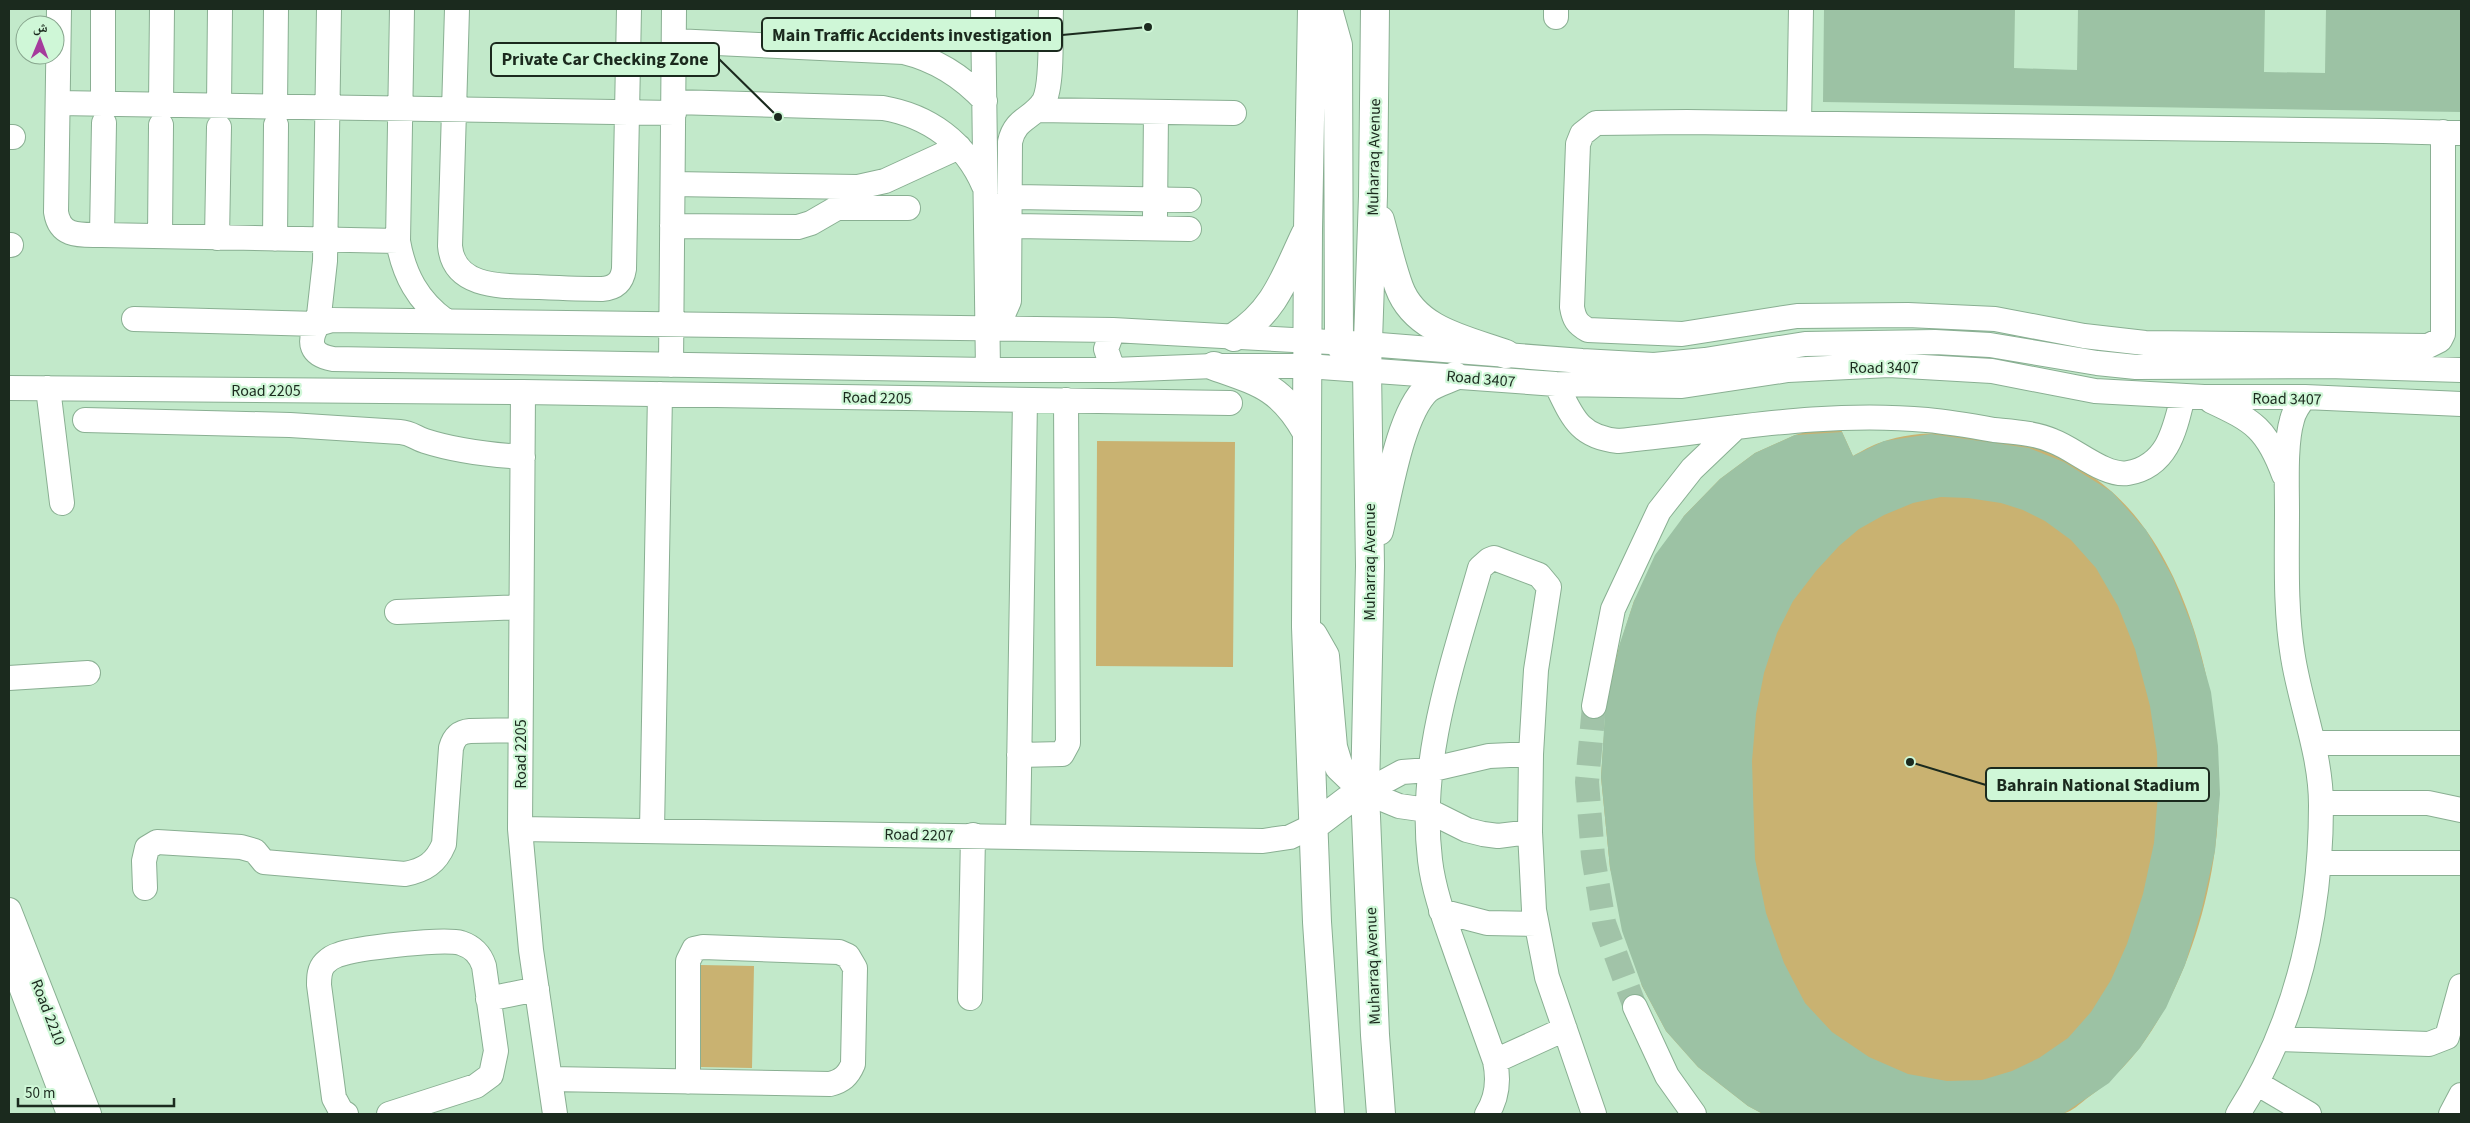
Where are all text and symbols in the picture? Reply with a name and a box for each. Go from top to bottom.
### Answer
north arrow [15,15,65,65]
text: ش [33,18,48,38]
callout: Main Traffic Accidents investigation [762,18,1062,51]
text: Main Traffic Accidents investigation [772,23,1052,48]
callout: Private Car Checking Zone [491,43,719,76]
text: Private Car Checking Zone [501,47,709,72]
street label: Muharraq Avenue [1362,98,1386,216]
street label: Road 3407 [1849,357,1919,379]
street label: Road 3407 [1445,365,1516,393]
street label: Road 2205 [231,380,301,402]
street label: Road 2205 [842,386,912,410]
street label: Road 3407 [2252,387,2322,411]
street label: Muharraq Avenue [1359,503,1381,621]
street label: Road 2205 [510,719,532,789]
callout: Bahrain National Stadium [1986,768,2209,801]
text: Bahrain National Stadium [1996,773,2200,798]
street label: Road 2207 [884,823,954,847]
street label: Muharraq Avenue [1360,907,1386,1025]
street label: Road 2210 [25,976,71,1049]
scale bar [18,1076,174,1108]
text: 50 m [25,1083,55,1104]

